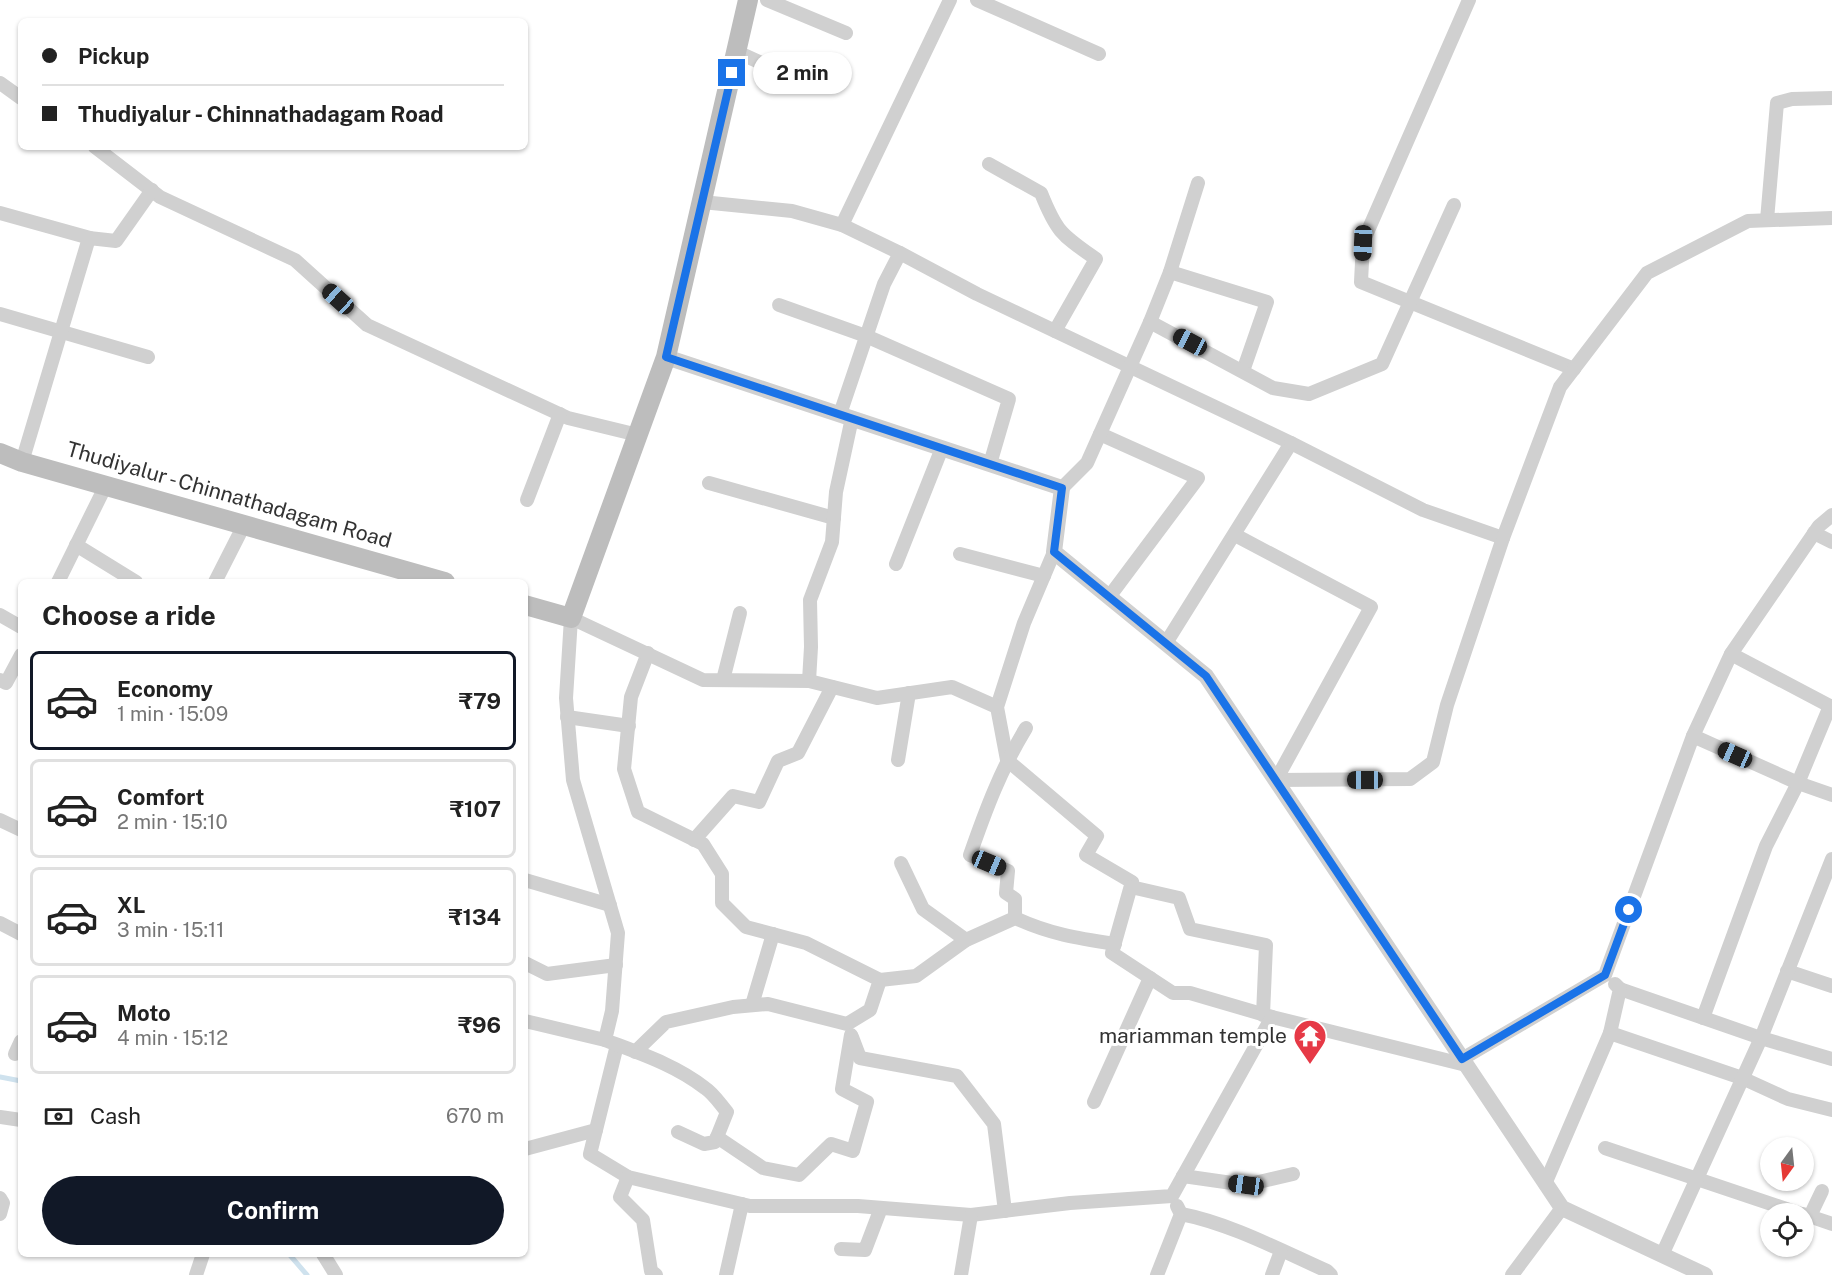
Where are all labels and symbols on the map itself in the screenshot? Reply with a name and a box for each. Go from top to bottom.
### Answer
callout: 2 min [753,52,852,94]
route end [718,59,745,86]
car [1353,225,1373,261]
car [319,280,357,318]
car [1170,326,1210,358]
street label: Thudiyalur - Chinnathadagam Road [64,436,394,553]
car [1715,739,1755,771]
car [1347,771,1383,789]
car [969,848,1009,878]
route start [1615,896,1642,923]
temple icon: mariamman temple [1292,1018,1328,1065]
place label: mariamman temple [1099,1023,1287,1048]
north arrow [1760,1137,1814,1191]
car [1227,1174,1265,1196]

